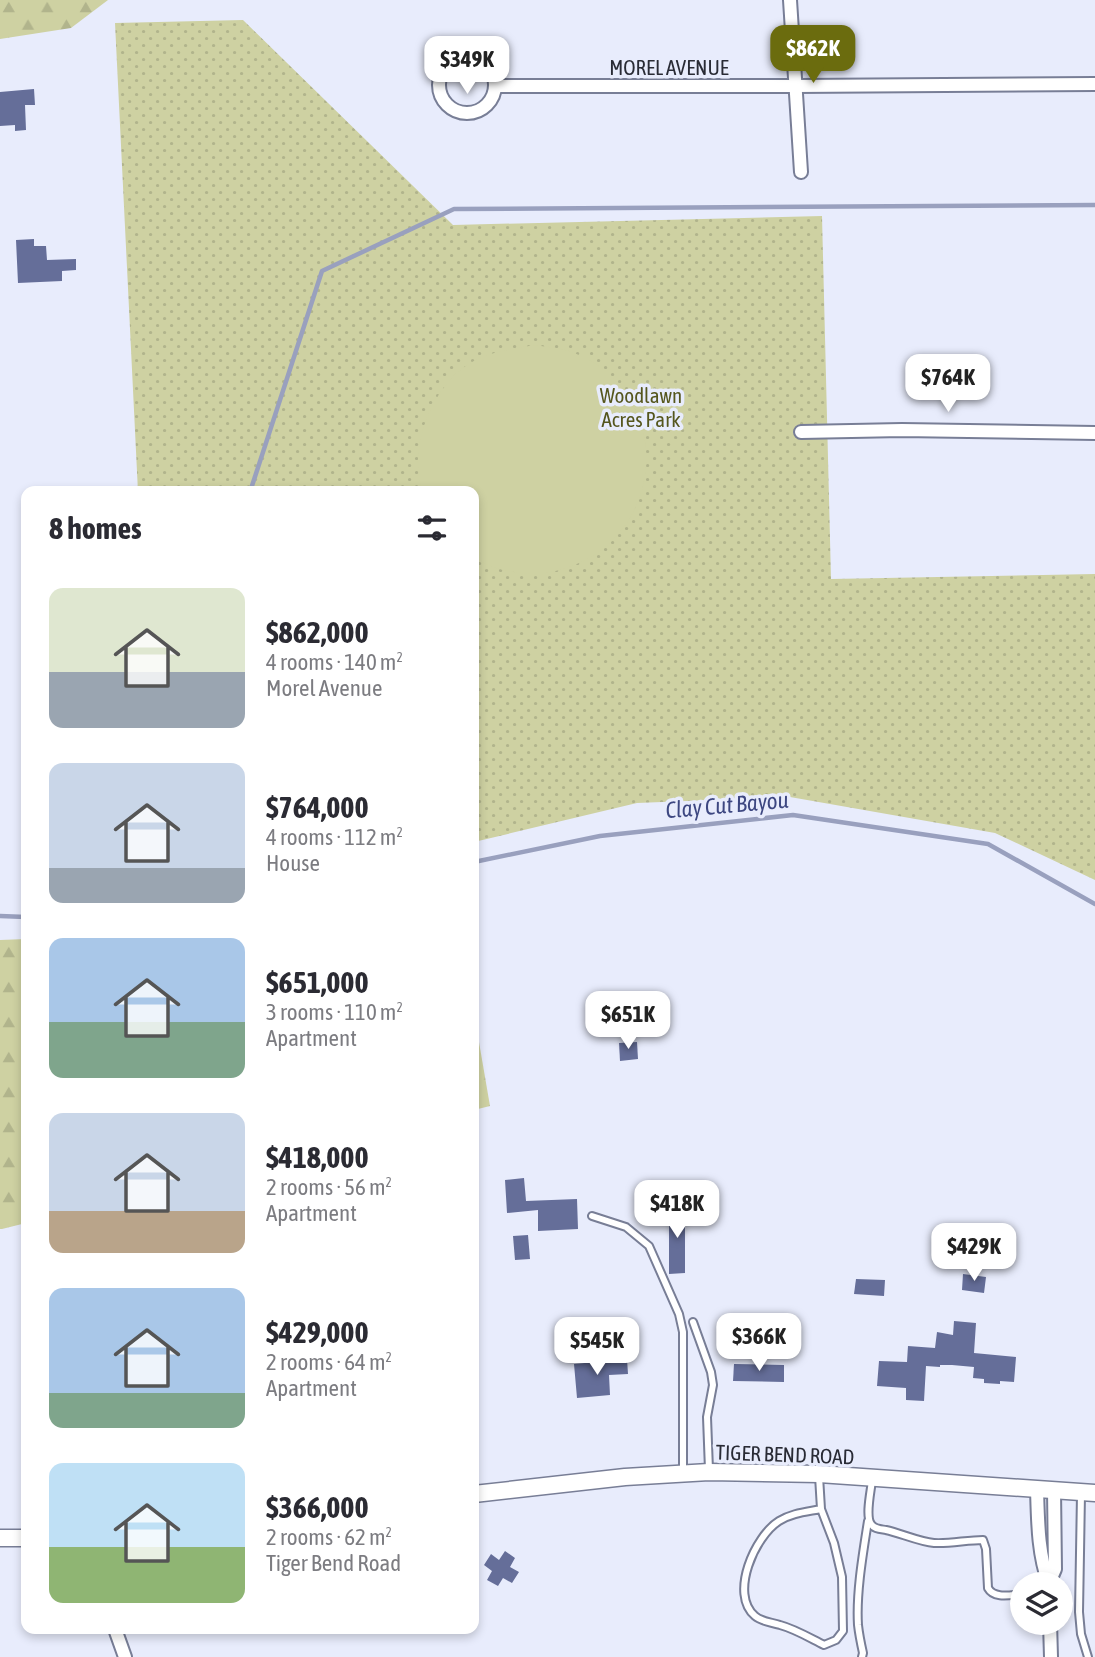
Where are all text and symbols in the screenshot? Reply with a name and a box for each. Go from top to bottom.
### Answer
pin: $862K [764,25,862,85]
text: $862K [786,35,840,61]
pin: $349K [418,36,516,96]
text: $349K [440,46,494,72]
street label: MOREL AVENUE [609,55,729,79]
pin: $764K [899,354,997,414]
text: $764K [921,364,975,390]
park label: Woodlawn Acres Park [600,383,682,431]
icon: filters [413,509,451,547]
text: 8 homes [49,511,142,545]
text: $862,000 [266,615,369,649]
icon: home [105,616,189,700]
text: 4 rooms · 140 m² [266,649,403,675]
text: Morel Avenue [266,675,382,701]
water label: Clay Cut Bayou [664,787,790,823]
text: $764,000 [266,790,369,824]
icon: home [105,791,189,875]
text: 4 rooms · 112 m² [266,824,403,850]
text: House [266,850,320,876]
text: $651,000 [266,965,369,999]
icon: home [105,966,189,1050]
pin: $651K [579,992,677,1051]
text: 3 rooms · 110 m² [266,999,403,1025]
text: $651K [601,1001,655,1027]
text: Apartment [266,1025,357,1051]
text: $418,000 [266,1140,369,1174]
icon: home [105,1141,189,1225]
text: 2 rooms · 56 m² [266,1174,392,1200]
pin: $418K [628,1180,726,1240]
text: $418K [650,1190,704,1216]
text: Apartment [266,1200,357,1226]
pin: $429K [925,1224,1023,1283]
text: $429K [947,1233,1001,1259]
pin: $366K [710,1314,808,1373]
text: $429,000 [266,1315,369,1349]
icon: home [105,1316,189,1400]
pin: $545K [548,1318,646,1377]
text: $366K [732,1323,786,1349]
text: $545K [570,1327,624,1353]
text: 2 rooms · 64 m² [266,1349,392,1375]
text: Apartment [266,1375,357,1401]
street label: TIGER BEND ROAD [715,1440,855,1468]
text: $366,000 [266,1490,369,1524]
icon: home [105,1491,189,1575]
text: 2 rooms · 62 m² [266,1524,392,1550]
text: Tiger Bend Road [266,1550,401,1576]
map controls [1010,1572,1073,1635]
button: layers [1010,1572,1073,1635]

